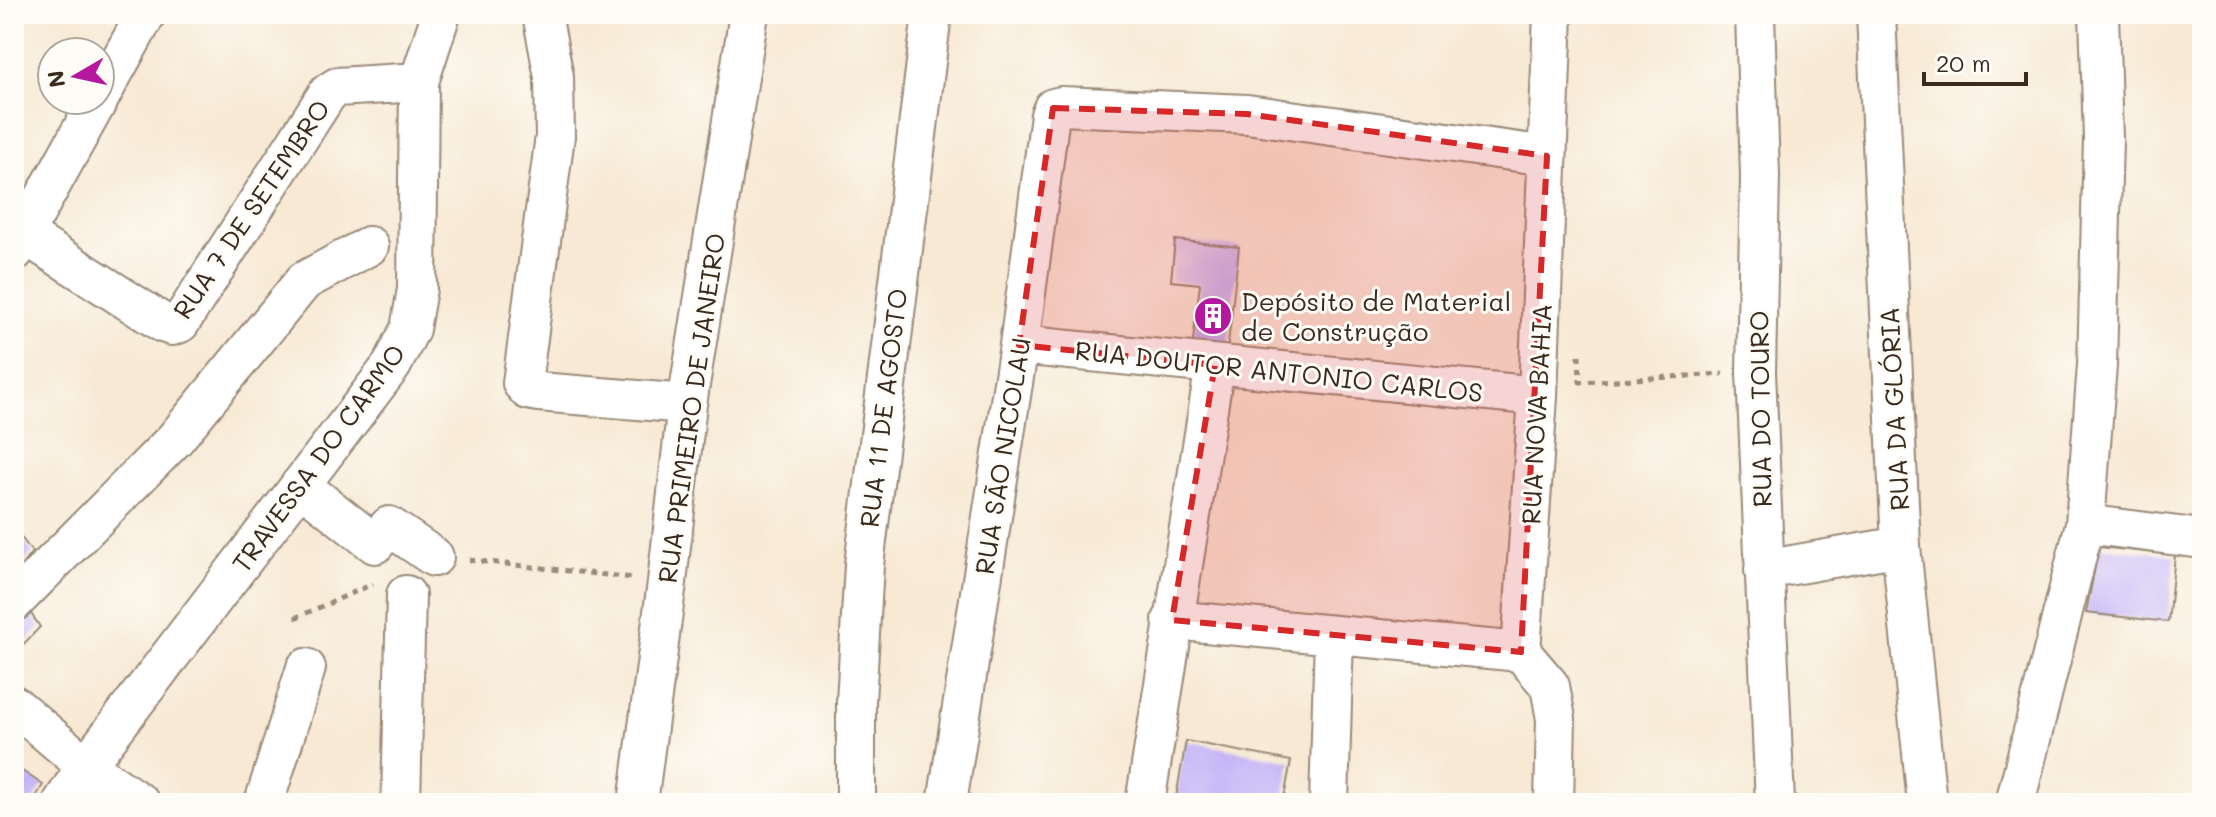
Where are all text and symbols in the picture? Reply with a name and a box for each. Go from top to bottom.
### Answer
north arrow [36,36,116,116]
scale bar [1924,36,2026,86]
text: 20 m [1936,47,1991,78]
text: N [40,69,71,90]
street label: RUA 7 DE SETEMBRO [165,93,337,325]
street label: RUA PRIMEIRO DE JANEIRO [650,231,732,585]
place label: Depósito de Material de Construção [1241,284,1511,348]
street label: RUA 11 DE AGOSTO [851,287,915,529]
building icon: Depósito de Material de Construção [1192,295,1234,337]
street label: RUA NOVA BAHIA [1513,303,1559,525]
street label: RUA DA GLÓRIA [1872,306,1916,512]
street label: RUA DO TOURO [1741,310,1779,508]
street label: RUA DOUTOR ANTONIO CARLOS [1073,333,1485,409]
street label: RUA SÃO NICOLAU [966,335,1038,577]
street label: TRAVESSA DO CARMO [224,337,412,579]

